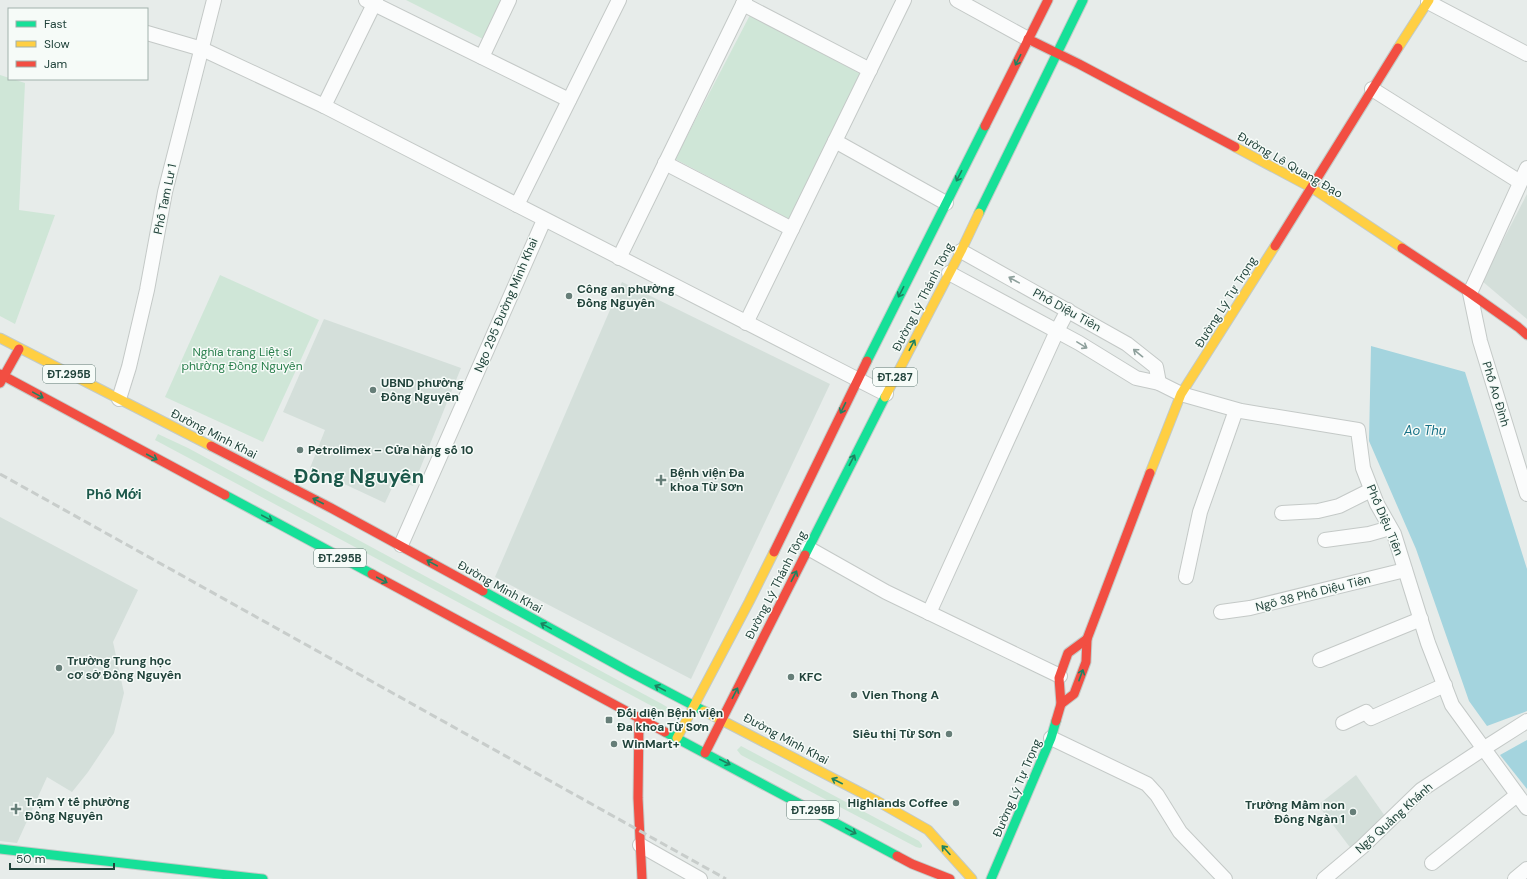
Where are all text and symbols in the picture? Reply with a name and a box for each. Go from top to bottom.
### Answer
legend [8,8,148,80]
text: Fast [44,16,67,32]
text: Slow [44,36,70,52]
one-way arrow [1014,53,1021,65]
text: Jam [44,56,67,72]
street label: Đường Lê Quang Đạo [1234,128,1346,202]
street label: Phố Tam Lư 1 [150,162,180,236]
one-way arrow [955,170,963,182]
street label: Ngo 295 Đường Minh Khai [470,235,542,375]
street label: Đường Lý Thánh Tông [889,240,958,354]
street label: Đường Lý Tự Trọng [1191,253,1261,351]
one-way arrow [1008,276,1020,284]
place label: Công an phường Đồng Nguyên [577,281,675,311]
street label: Phố Diệu Tiên [1030,285,1104,335]
one-way arrow [897,286,904,298]
marker: Công an phường Đồng Nguyên [564,291,574,301]
one-way arrow [908,339,916,351]
one-way arrow [1076,342,1088,350]
park label: Nghĩa trang Liệt sĩ phường Đồng Nguyên [181,344,303,374]
one-way arrow [1132,348,1143,357]
street label: Phố Ao Đình [1479,360,1513,429]
road number: ĐT.295B [43,365,95,383]
road number: ĐT.287 [873,368,917,386]
place label: UBND phường Đồng Nguyên [381,375,464,405]
marker: UBND phường Đồng Nguyên [368,385,378,395]
one-way arrow [32,392,44,400]
one-way arrow [839,402,846,414]
street label: Đường Minh Khai [168,405,260,463]
water label: Ao Thụ [1403,422,1446,439]
place label: Petrolimex – Cửa hàng số 10 [308,442,474,458]
marker: Petrolimex – Cửa hàng số 10 [295,445,305,455]
one-way arrow [146,454,158,461]
one-way arrow [849,455,856,467]
district label: Đồng Nguyên [294,463,424,489]
place label: Bệnh viện Đa khoa Từ Sơn [670,465,745,495]
marker: Bệnh viện Đa khoa Từ Sơn [655,474,667,486]
street label: Phố Diệu Tiên [1363,482,1407,558]
district label: Phố Mới [86,485,142,503]
one-way arrow [312,497,324,504]
one-way arrow [261,515,273,523]
street label: Đường Lý Thánh Tông [742,528,811,642]
road number: ĐT.295B [314,549,366,567]
street label: Đường Minh Khai [455,557,545,617]
one-way arrow [427,558,439,566]
one-way arrow [790,571,798,583]
street label: Ngõ 38 Phố Diệu Tiên [1254,571,1372,615]
one-way arrow [375,576,387,584]
one-way arrow [540,622,552,630]
place label: Trường Trung học cơ sở Đồng Nguyên [67,653,181,683]
marker: Trường Trung học cơ sở Đồng Nguyên [54,663,64,673]
place label: KFC [799,669,823,685]
one-way arrow [1078,669,1085,682]
marker: KFC [786,672,796,682]
one-way arrow [654,684,666,692]
one-way arrow [732,687,739,699]
place label: Vien Thong A [862,687,939,703]
marker: Vien Thong A [849,690,859,700]
place label: Đối diện Bệnh viện Đa khoa Từ Sơn [617,705,723,735]
street label: Đường Minh Khai [741,710,832,768]
marker: Đối diện Bệnh viện Đa khoa Từ Sơn [604,715,614,725]
place label: Siêu thị Từ Sơn [852,726,941,742]
marker: Siêu thị Từ Sơn [944,729,954,739]
place label: WinMart+ [622,736,680,752]
street label: Đường Lý Tự Trọng [989,736,1045,840]
marker: WinMart+ [609,739,619,749]
one-way arrow [718,759,730,766]
one-way arrow [832,776,844,784]
street label: Ngõ Quảng Khánh [1352,779,1436,857]
place label: Trạm Y tế phường Đồng Nguyên [25,794,130,824]
place label: Highlands Coffee [848,795,948,811]
place label: Trường Mầm non Đông Ngàn 1 [1245,797,1345,827]
marker: Highlands Coffee [951,798,961,808]
road number: ĐT.295B [787,801,839,819]
marker: Trạm Y tế phường Đồng Nguyên [10,803,22,815]
marker: Trường Mầm non Đông Ngàn 1 [1348,807,1358,817]
one-way arrow [845,827,857,835]
scale bar [10,845,114,871]
one-way arrow [941,845,951,855]
text: 50 m [16,851,45,867]

